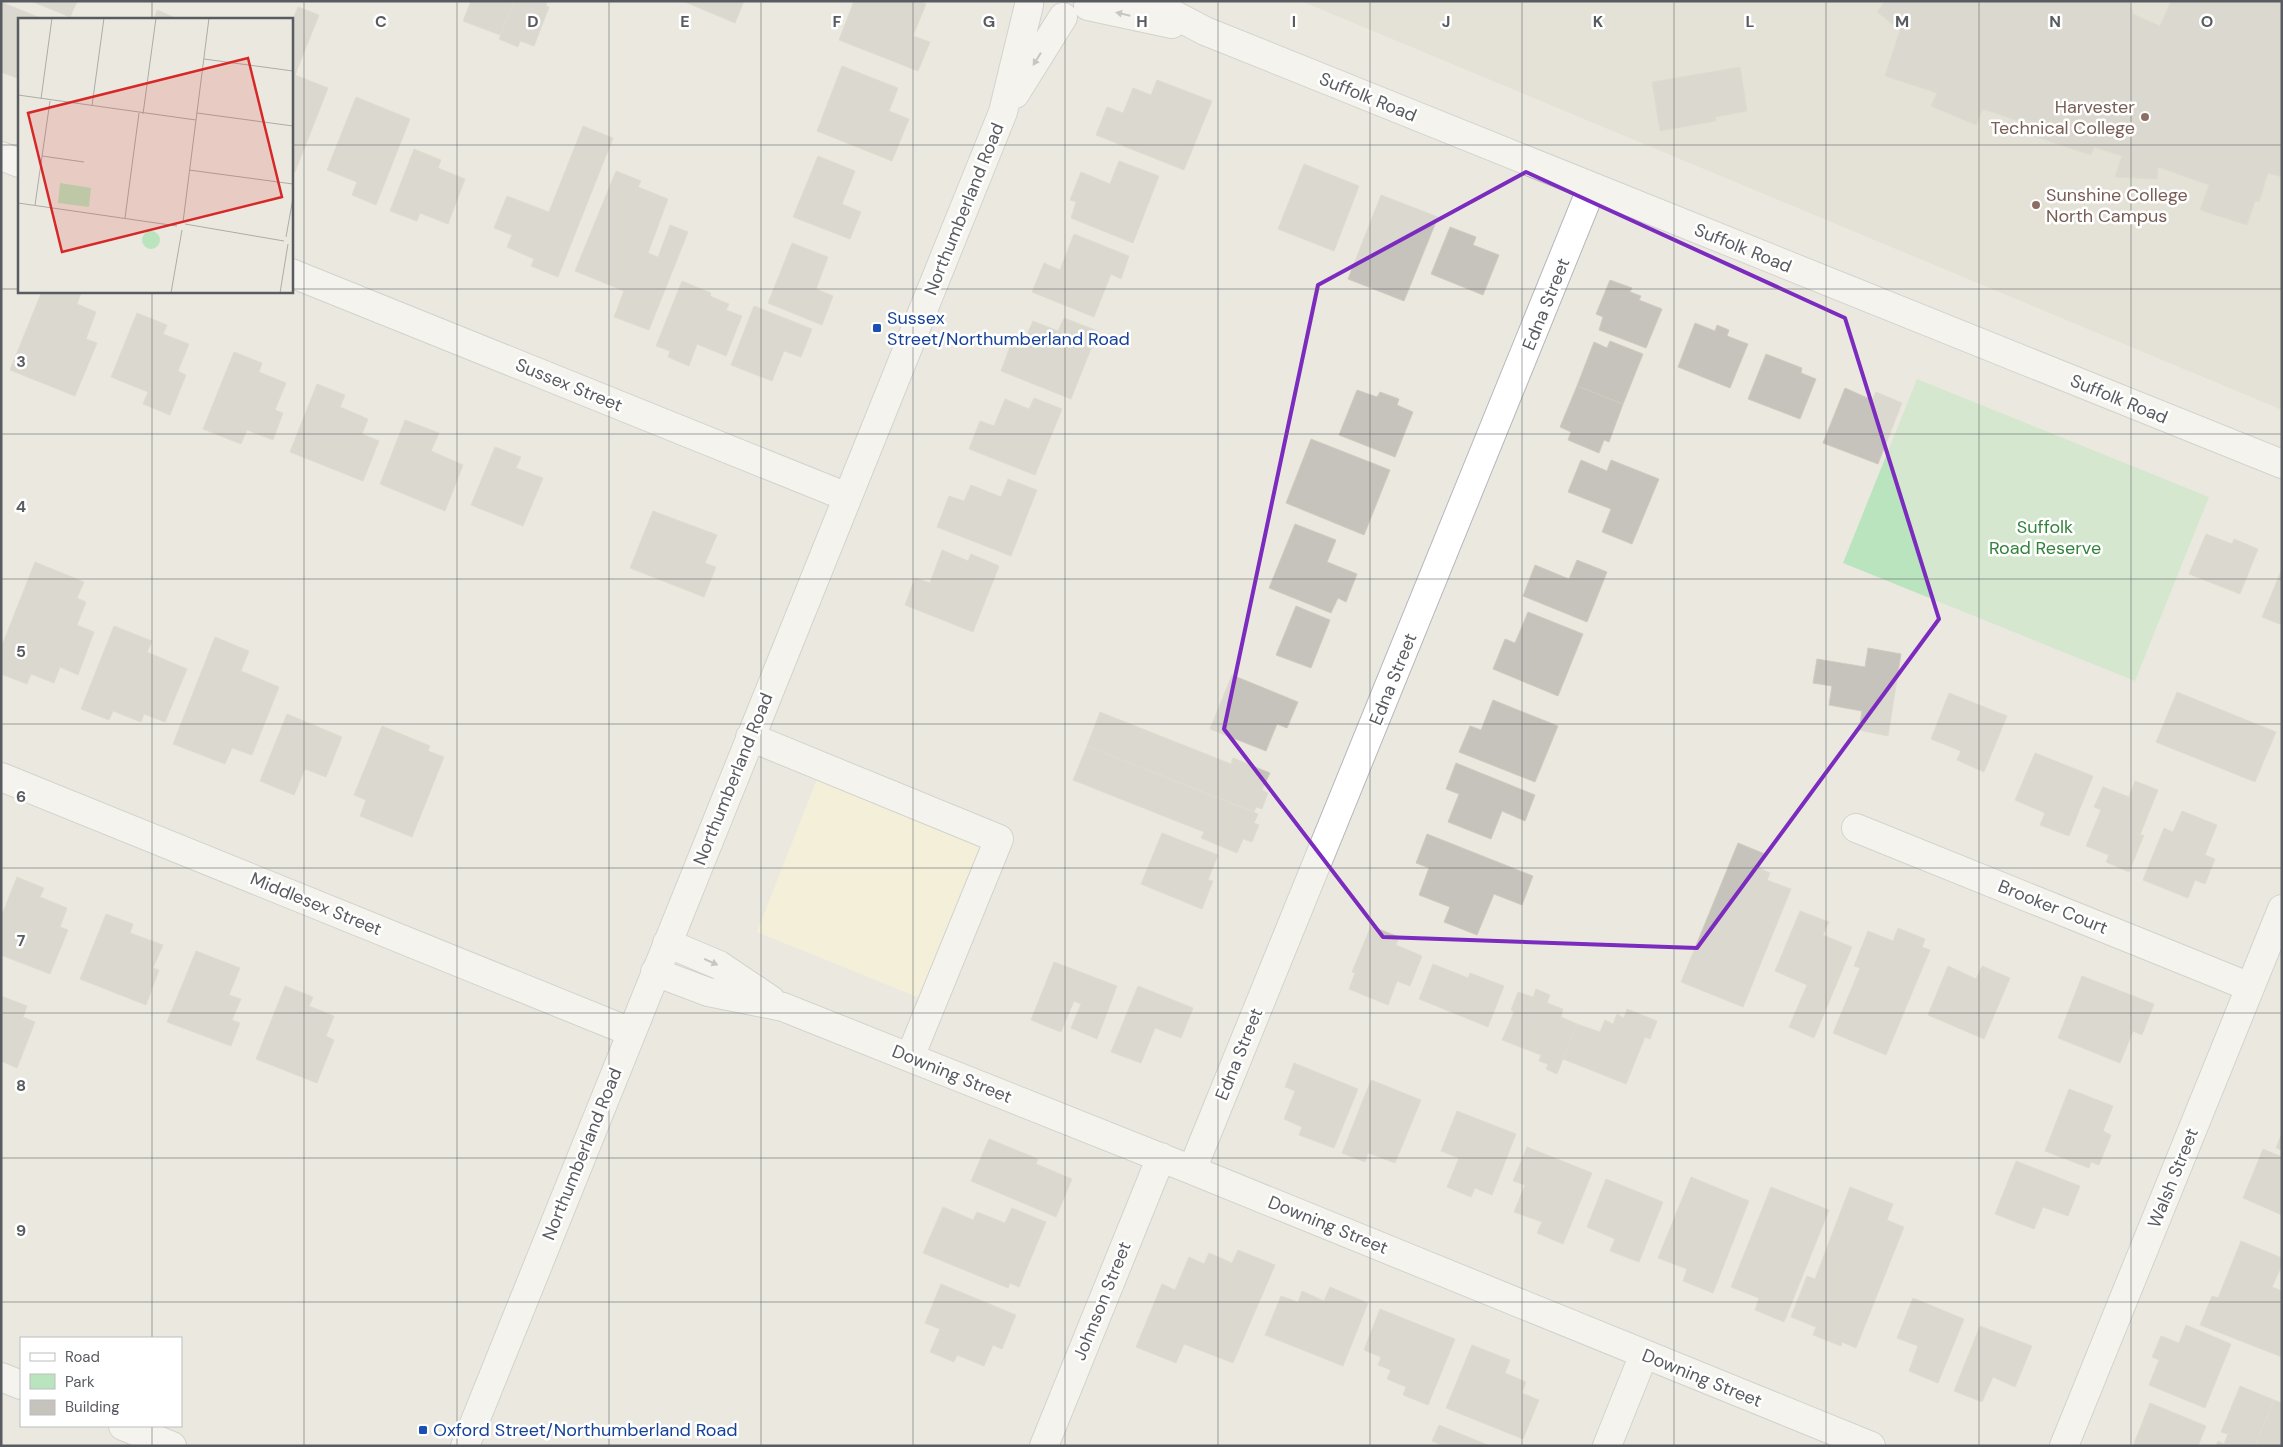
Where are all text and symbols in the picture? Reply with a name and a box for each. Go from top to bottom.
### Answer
one-way arrow [1116,10,1131,18]
text: C [375,11,387,32]
text: D [527,11,539,32]
text: E [680,11,690,32]
text: F [833,11,842,32]
text: G [983,11,995,32]
text: H [1136,11,1148,32]
text: I [1292,11,1296,32]
text: J [1442,11,1450,32]
text: K [1593,11,1604,32]
text: L [1746,11,1755,32]
text: M [1895,11,1909,32]
text: N [2049,11,2061,32]
text: O [2201,11,2213,32]
inset map [18,18,292,292]
one-way arrow [1033,52,1042,65]
street label: Suffolk Road [1316,67,1420,127]
place label: Harvester Technical College [1990,95,2135,140]
marker: Harvester Technical College [2139,111,2151,123]
street label: Northumberland Road [918,119,1010,299]
place label: Sunshine College North Campus [2046,183,2188,228]
marker: Sunshine College North Campus [2030,199,2042,211]
street label: Suffolk Road [1691,218,1795,278]
street label: Edna Street [1517,254,1575,354]
place label: Sussex Street/Northumberland Road [887,306,1130,351]
marker: Sussex Street/Northumberland Road [871,322,883,334]
text: 3 [16,351,26,372]
street label: Sussex Street [512,353,626,417]
street label: Suffolk Road [2067,369,2171,429]
text: 4 [16,496,26,517]
park label: Suffolk Road Reserve [1989,515,2101,560]
street label: Edna Street [1364,629,1422,729]
text: 5 [16,641,26,662]
street label: Northumberland Road [687,689,779,869]
text: 6 [16,786,26,807]
street label: Middlesex Street [247,867,385,941]
street label: Brooker Court [1995,874,2111,940]
text: 7 [17,930,26,951]
one-way arrow [704,959,718,967]
street label: Edna Street [1210,1004,1268,1104]
street label: Downing Street [888,1039,1016,1109]
street label: Northumberland Road [536,1064,628,1244]
text: 8 [16,1075,26,1096]
street label: Walsh Street [2142,1125,2204,1231]
street label: Downing Street [1264,1190,1392,1260]
text: 9 [16,1220,26,1241]
street label: Johnson Street [1067,1238,1137,1364]
legend [20,1337,182,1427]
street label: Downing Street [1638,1343,1766,1413]
text: Road [65,1347,100,1367]
text: Park [65,1372,95,1392]
text: Building [65,1397,120,1417]
place label: Oxford Street/Northumberland Road [433,1418,738,1442]
marker: Oxford Street/Northumberland Road [417,1424,429,1436]

